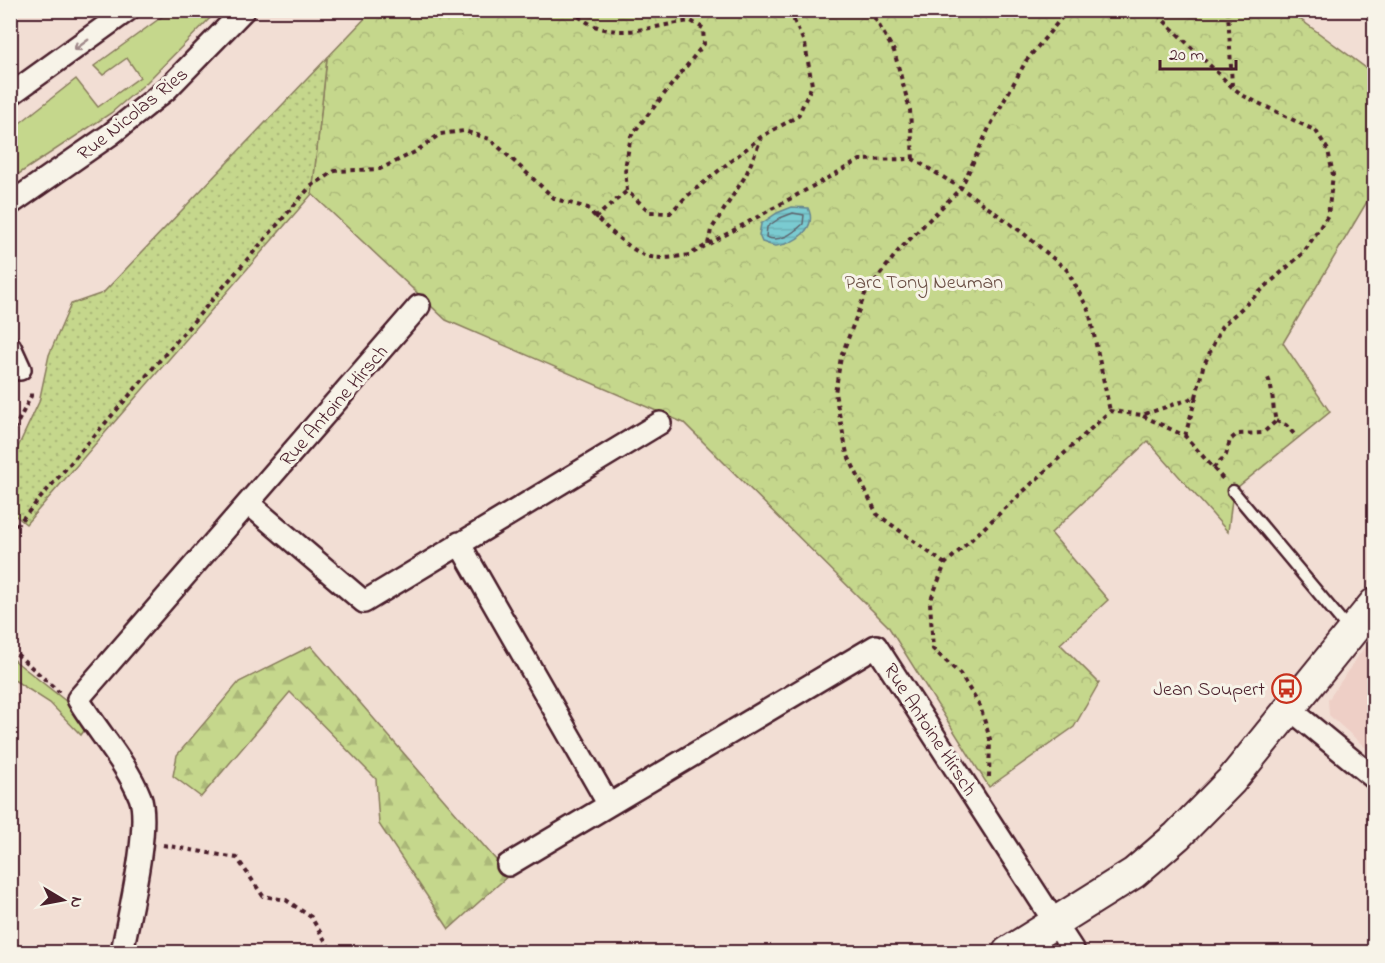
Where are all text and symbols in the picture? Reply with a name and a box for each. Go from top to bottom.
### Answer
scale bar [1160,33,1236,71]
one-way arrow [73,39,89,51]
text: 20 m [1169,43,1204,69]
street label: Rue Nicolas Ries [72,61,195,169]
park label: Parc Tony Neuman [845,269,1003,298]
street label: Rue Antoine Hirsch [274,339,396,474]
street label: Rue Antoine Hirsch [875,658,983,802]
bus stop icon: Jean Soupert [1270,672,1302,704]
place label: Jean Soupert [1153,676,1265,705]
north arrow [33,870,93,930]
text: N [63,895,89,910]

